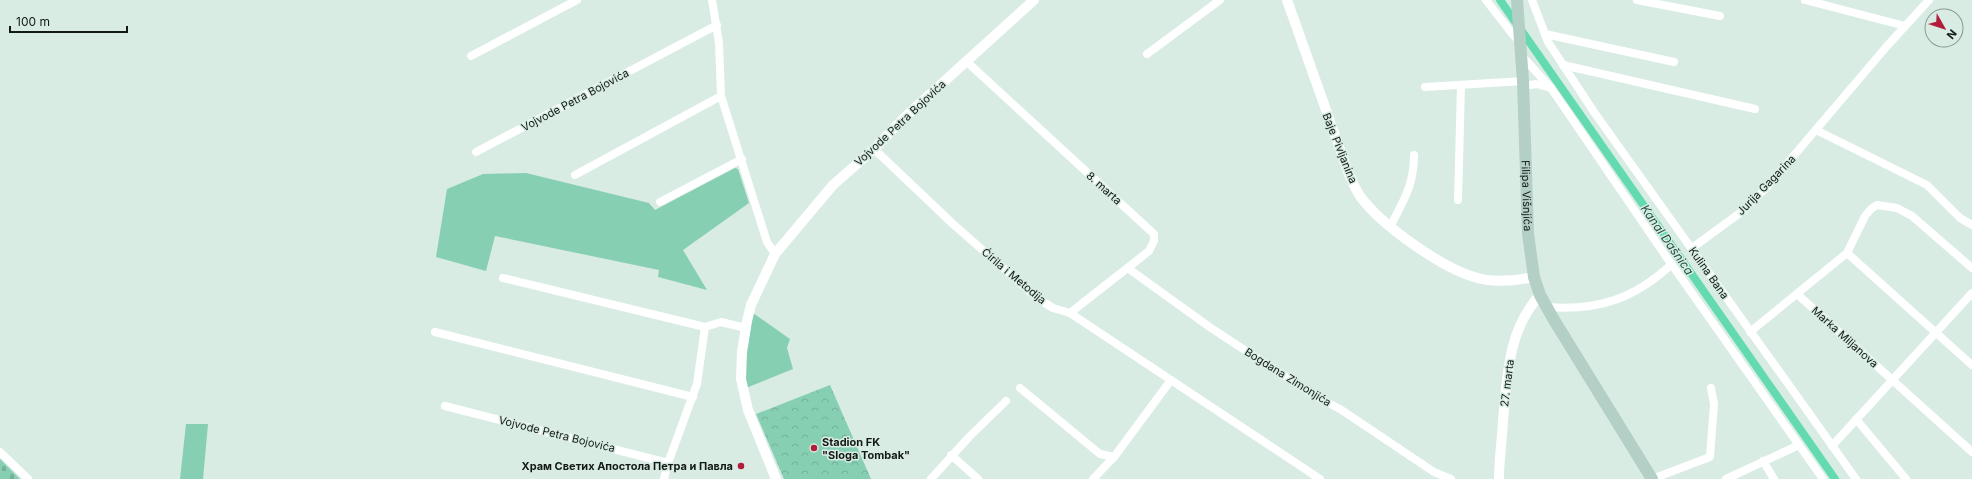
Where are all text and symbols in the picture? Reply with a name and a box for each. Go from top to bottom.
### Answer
scale bar [10,8,127,34]
north arrow [1924,8,1964,48]
text: 100 m [16,14,50,29]
text: N [1944,27,1960,42]
street label: Vojvode Petra Bojovića [519,66,631,134]
street label: Vojvode Petra Bojovića [851,77,949,169]
street label: Baje Pivljanina [1319,111,1361,185]
street label: Jurija Gagarina [1734,152,1798,218]
street label: Filipa Višnjića [1519,160,1535,232]
street label: 8. marta [1083,168,1125,208]
water label: Kanal Dašnica [1638,202,1697,278]
street label: Kulina Bana [1686,244,1732,302]
street label: Ćirila i Metodija [979,245,1049,307]
street label: Marka Miljanova [1809,303,1881,371]
street label: Bogdana Zimonjića [1242,345,1334,409]
street label: 27. marta [1497,358,1517,408]
street label: Vojvode Petra Bojovića [497,413,617,455]
place label: Stadion FK "Sloga Tombak" [822,435,910,462]
marker: Stadion FK "Sloga Tombak" [809,443,819,453]
place label: Храм Светих Апостола Петра и Павла [522,459,733,473]
marker: Храм Светих Апостола Петра и Павла [736,461,746,471]

